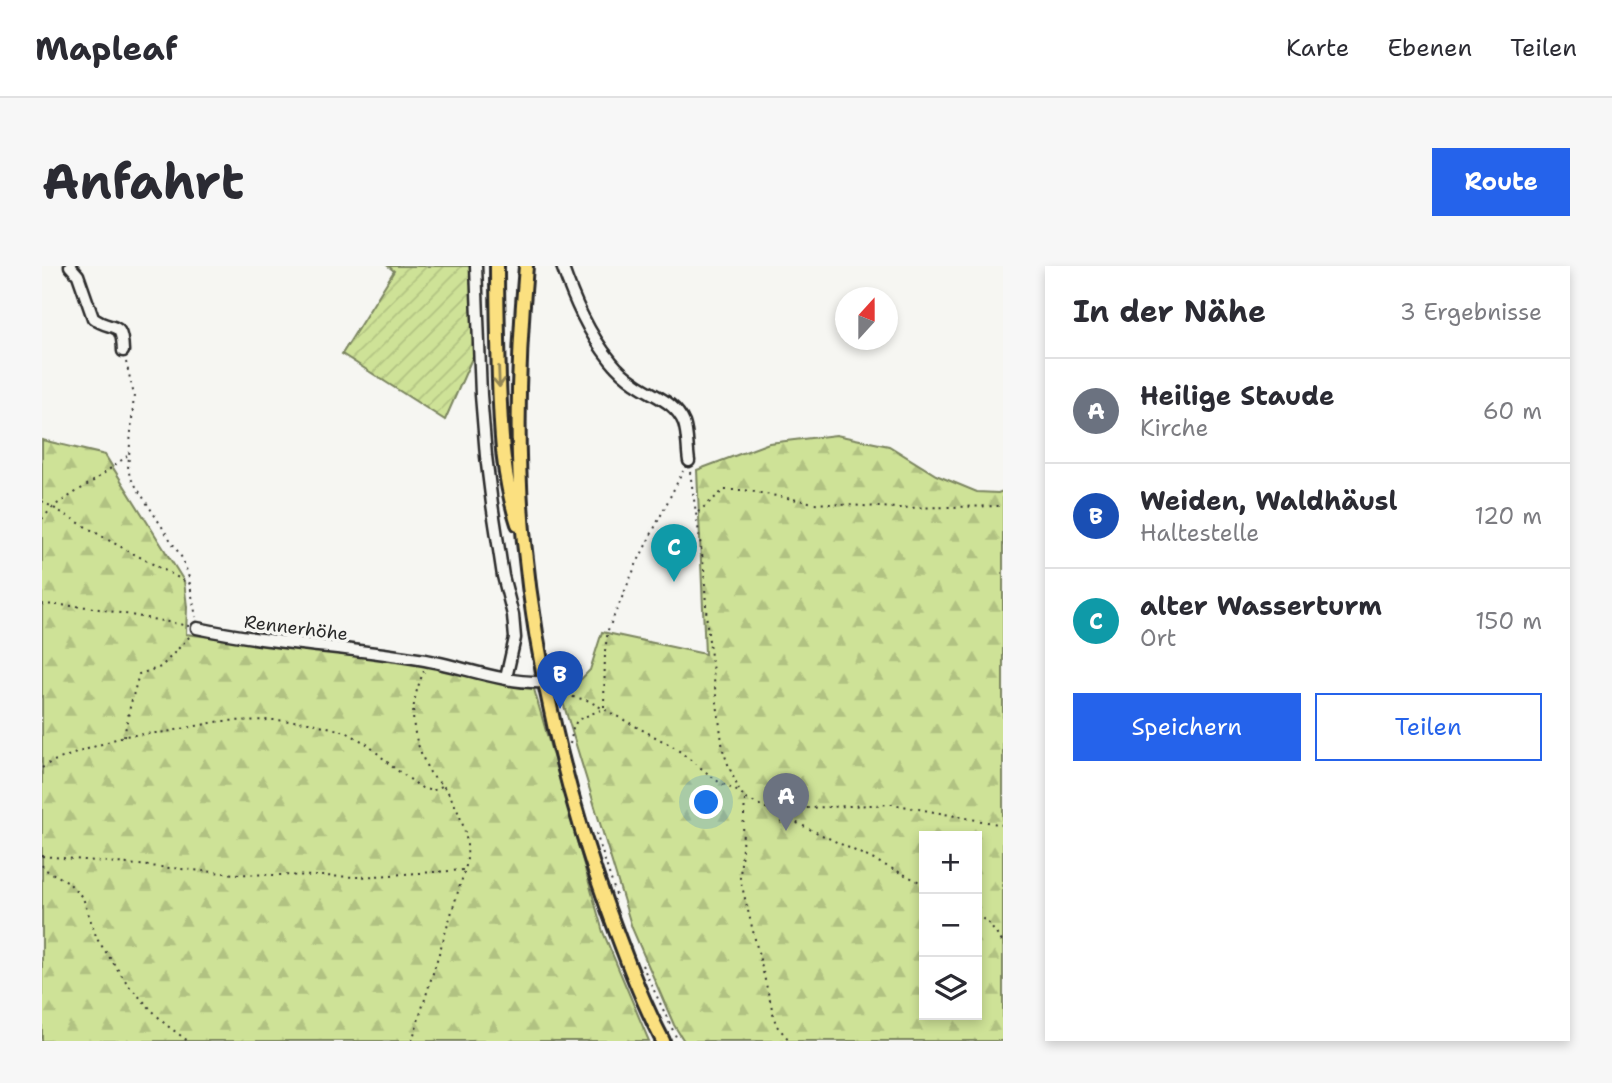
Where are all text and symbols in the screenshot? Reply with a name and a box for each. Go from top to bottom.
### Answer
text: Mapleaf [35,26,178,71]
text: Karte [1286,32,1349,64]
text: Ebenen [1387,32,1472,64]
text: Teilen [1510,32,1577,64]
button: Route [1432,148,1570,216]
text: Anfahrt [42,149,244,215]
north arrow [835,287,898,350]
text: In der Nähe [1073,291,1266,332]
text: 3 Ergebnisse [1400,297,1542,327]
one-way arrow [493,366,506,389]
text: Heilige Staude [1140,378,1335,413]
text: A [1087,396,1105,426]
text: 60 m [1483,396,1542,426]
text: Kirche [1140,413,1209,443]
text: Weiden, Waldhäusl [1140,483,1398,518]
text: B [1089,501,1103,531]
text: 120 m [1474,501,1542,531]
text: Haltestelle [1140,518,1259,548]
pin: C [651,524,697,582]
text: alter Wasserturm [1140,588,1382,623]
text: C [1089,606,1103,636]
text: 150 m [1475,606,1542,636]
street label: Rennerhöhe [243,610,349,646]
text: Ort [1140,623,1177,653]
pin: B [537,651,583,709]
button: Speichern [1073,693,1301,761]
button: Teilen [1315,693,1542,761]
pin: A [763,773,809,831]
your location [689,785,723,819]
map controls [919,831,982,1020]
button: + [919,831,982,894]
button: − [919,894,982,957]
button: layers [919,957,982,1020]

